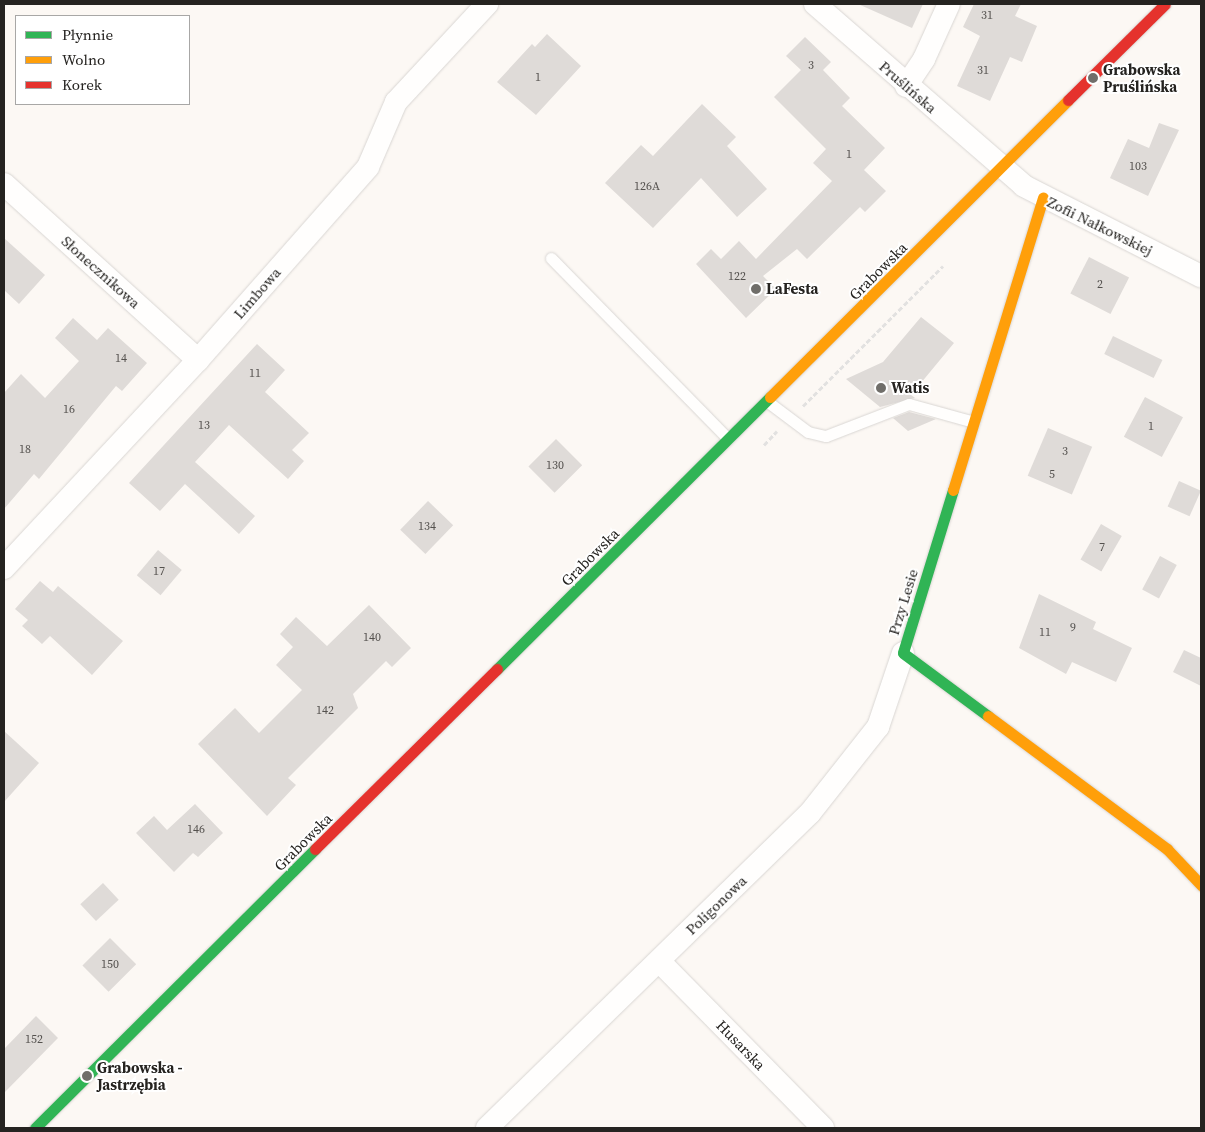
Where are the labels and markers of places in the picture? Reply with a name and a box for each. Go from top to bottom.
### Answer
place label: Grabowska Pruślińska [1103,60,1180,95]
marker: Grabowska Pruślińska [1087,72,1099,84]
place label: LaFesta [766,280,819,298]
marker: LaFesta [750,283,762,295]
place label: Watis [891,379,929,397]
marker: Watis [875,382,887,394]
place label: Grabowska - Jastrzębia [97,1058,183,1093]
marker: Grabowska - Jastrzębia [81,1070,93,1082]

